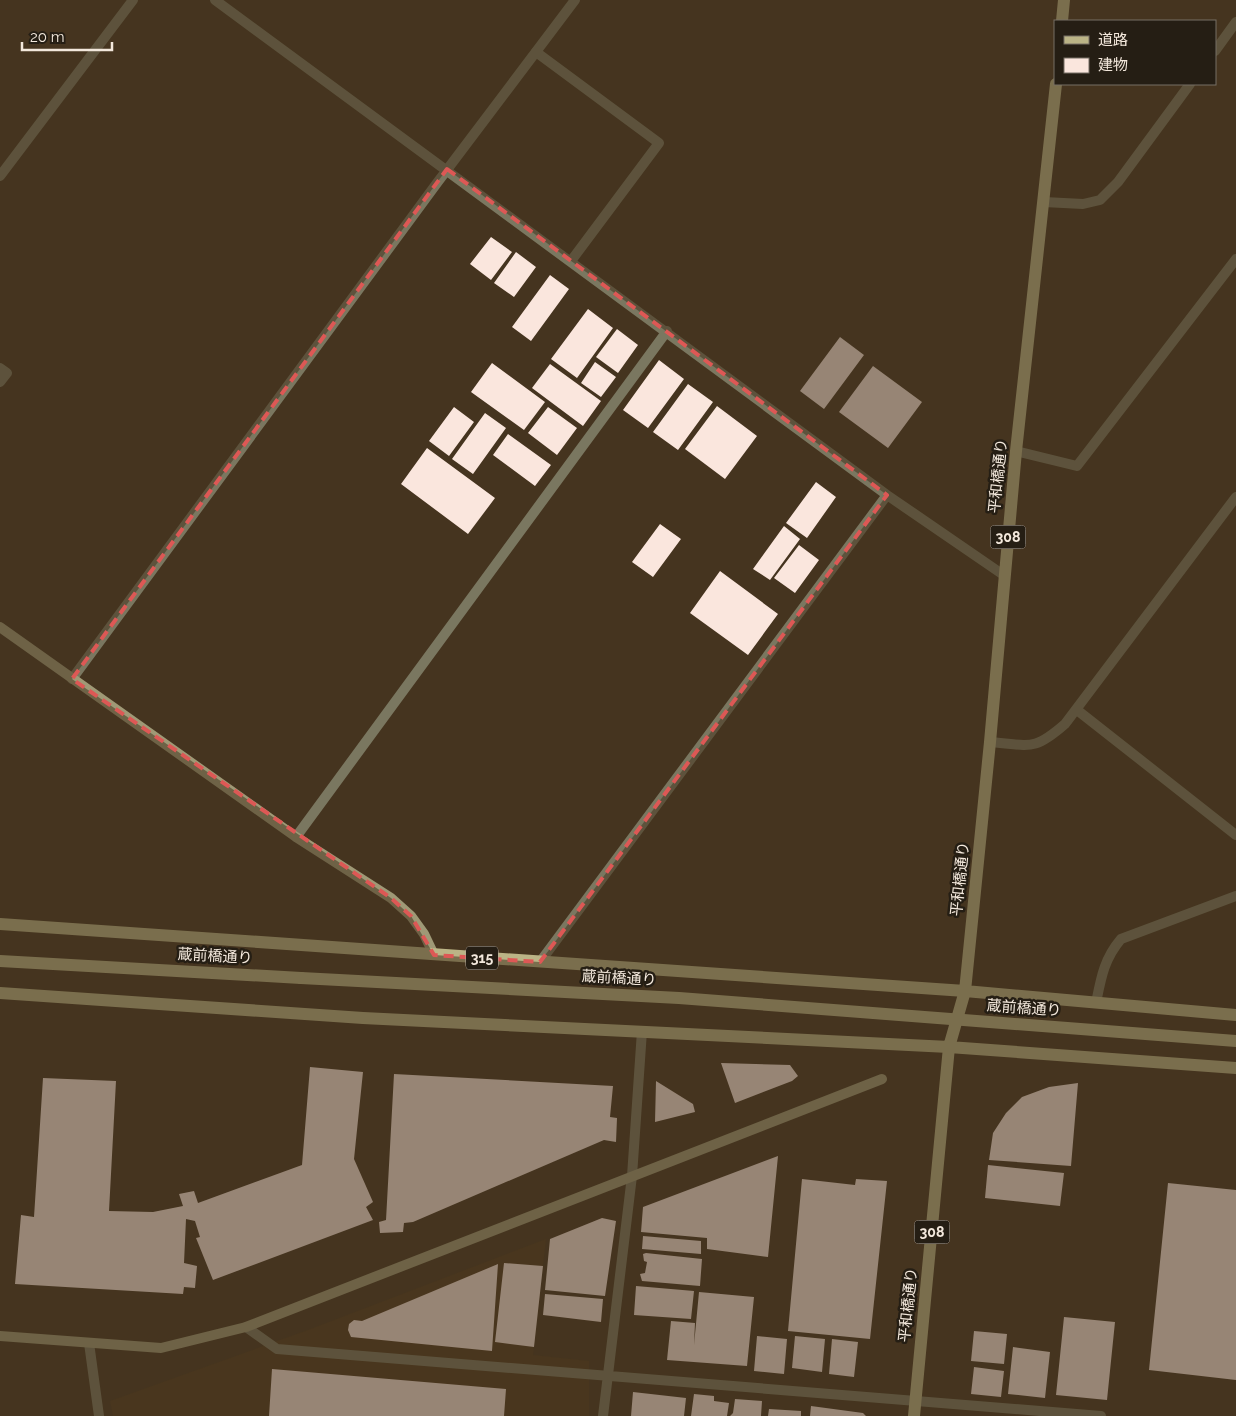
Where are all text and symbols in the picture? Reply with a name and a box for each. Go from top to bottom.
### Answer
scale bar [22,20,112,52]
legend [1054,20,1216,85]
text: 20 m [30,28,65,46]
text: 道路 [1098,31,1128,49]
text: 建物 [1098,56,1128,74]
street label: 平和橋通り [985,438,1011,514]
road number: 308 [990,526,1026,548]
street label: 平和橋通り [947,841,973,917]
street label: 蔵前橋通り [177,945,253,967]
road number: 315 [466,946,498,970]
street label: 蔵前橋通り [581,967,657,989]
street label: 蔵前橋通り [986,996,1062,1020]
road number: 308 [914,1220,950,1244]
street label: 平和橋通り [895,1267,921,1343]

